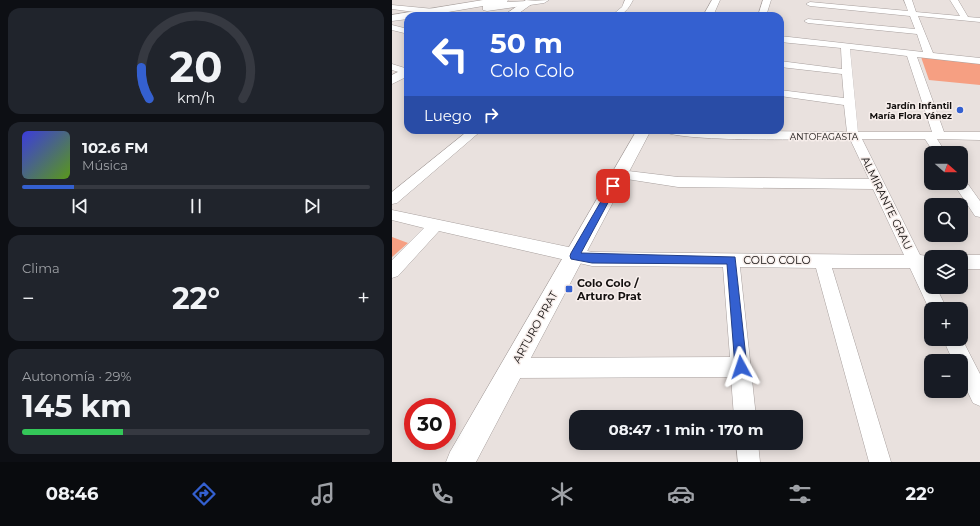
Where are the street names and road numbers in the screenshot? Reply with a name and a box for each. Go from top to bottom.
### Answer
street label: ANTOFAGASTA [790,131,859,142]
street label: ALMIRANTE GRAU [858,154,916,252]
street label: COLO COLO [743,253,811,267]
street label: ARTURO PRAT [509,288,561,365]

